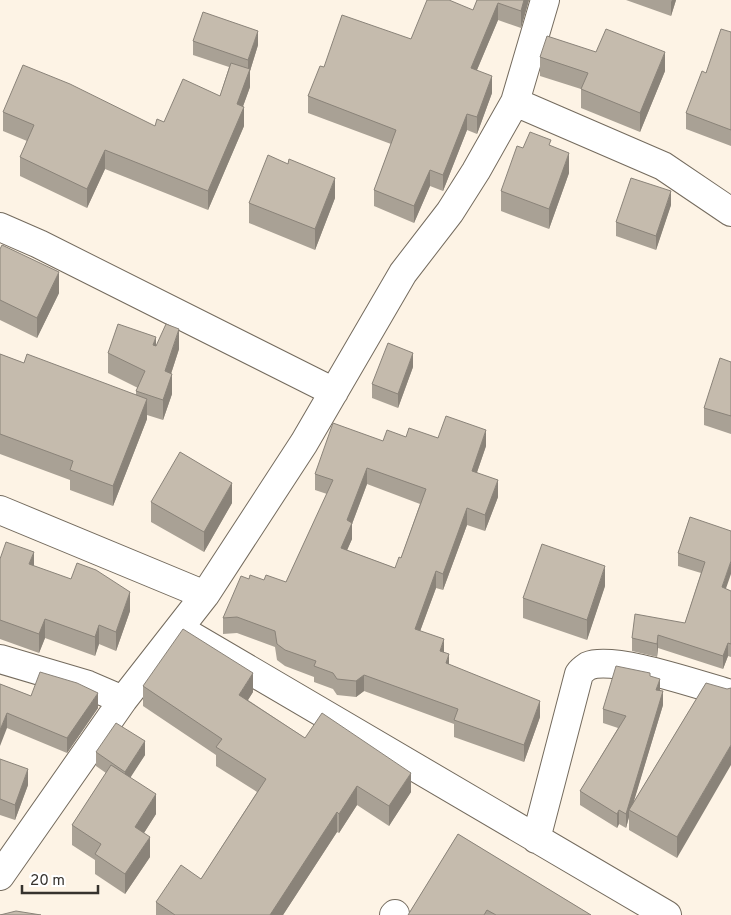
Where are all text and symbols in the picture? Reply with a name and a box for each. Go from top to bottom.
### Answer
scale bar [22,862,99,894]
text: 20 m [30,872,65,891]

